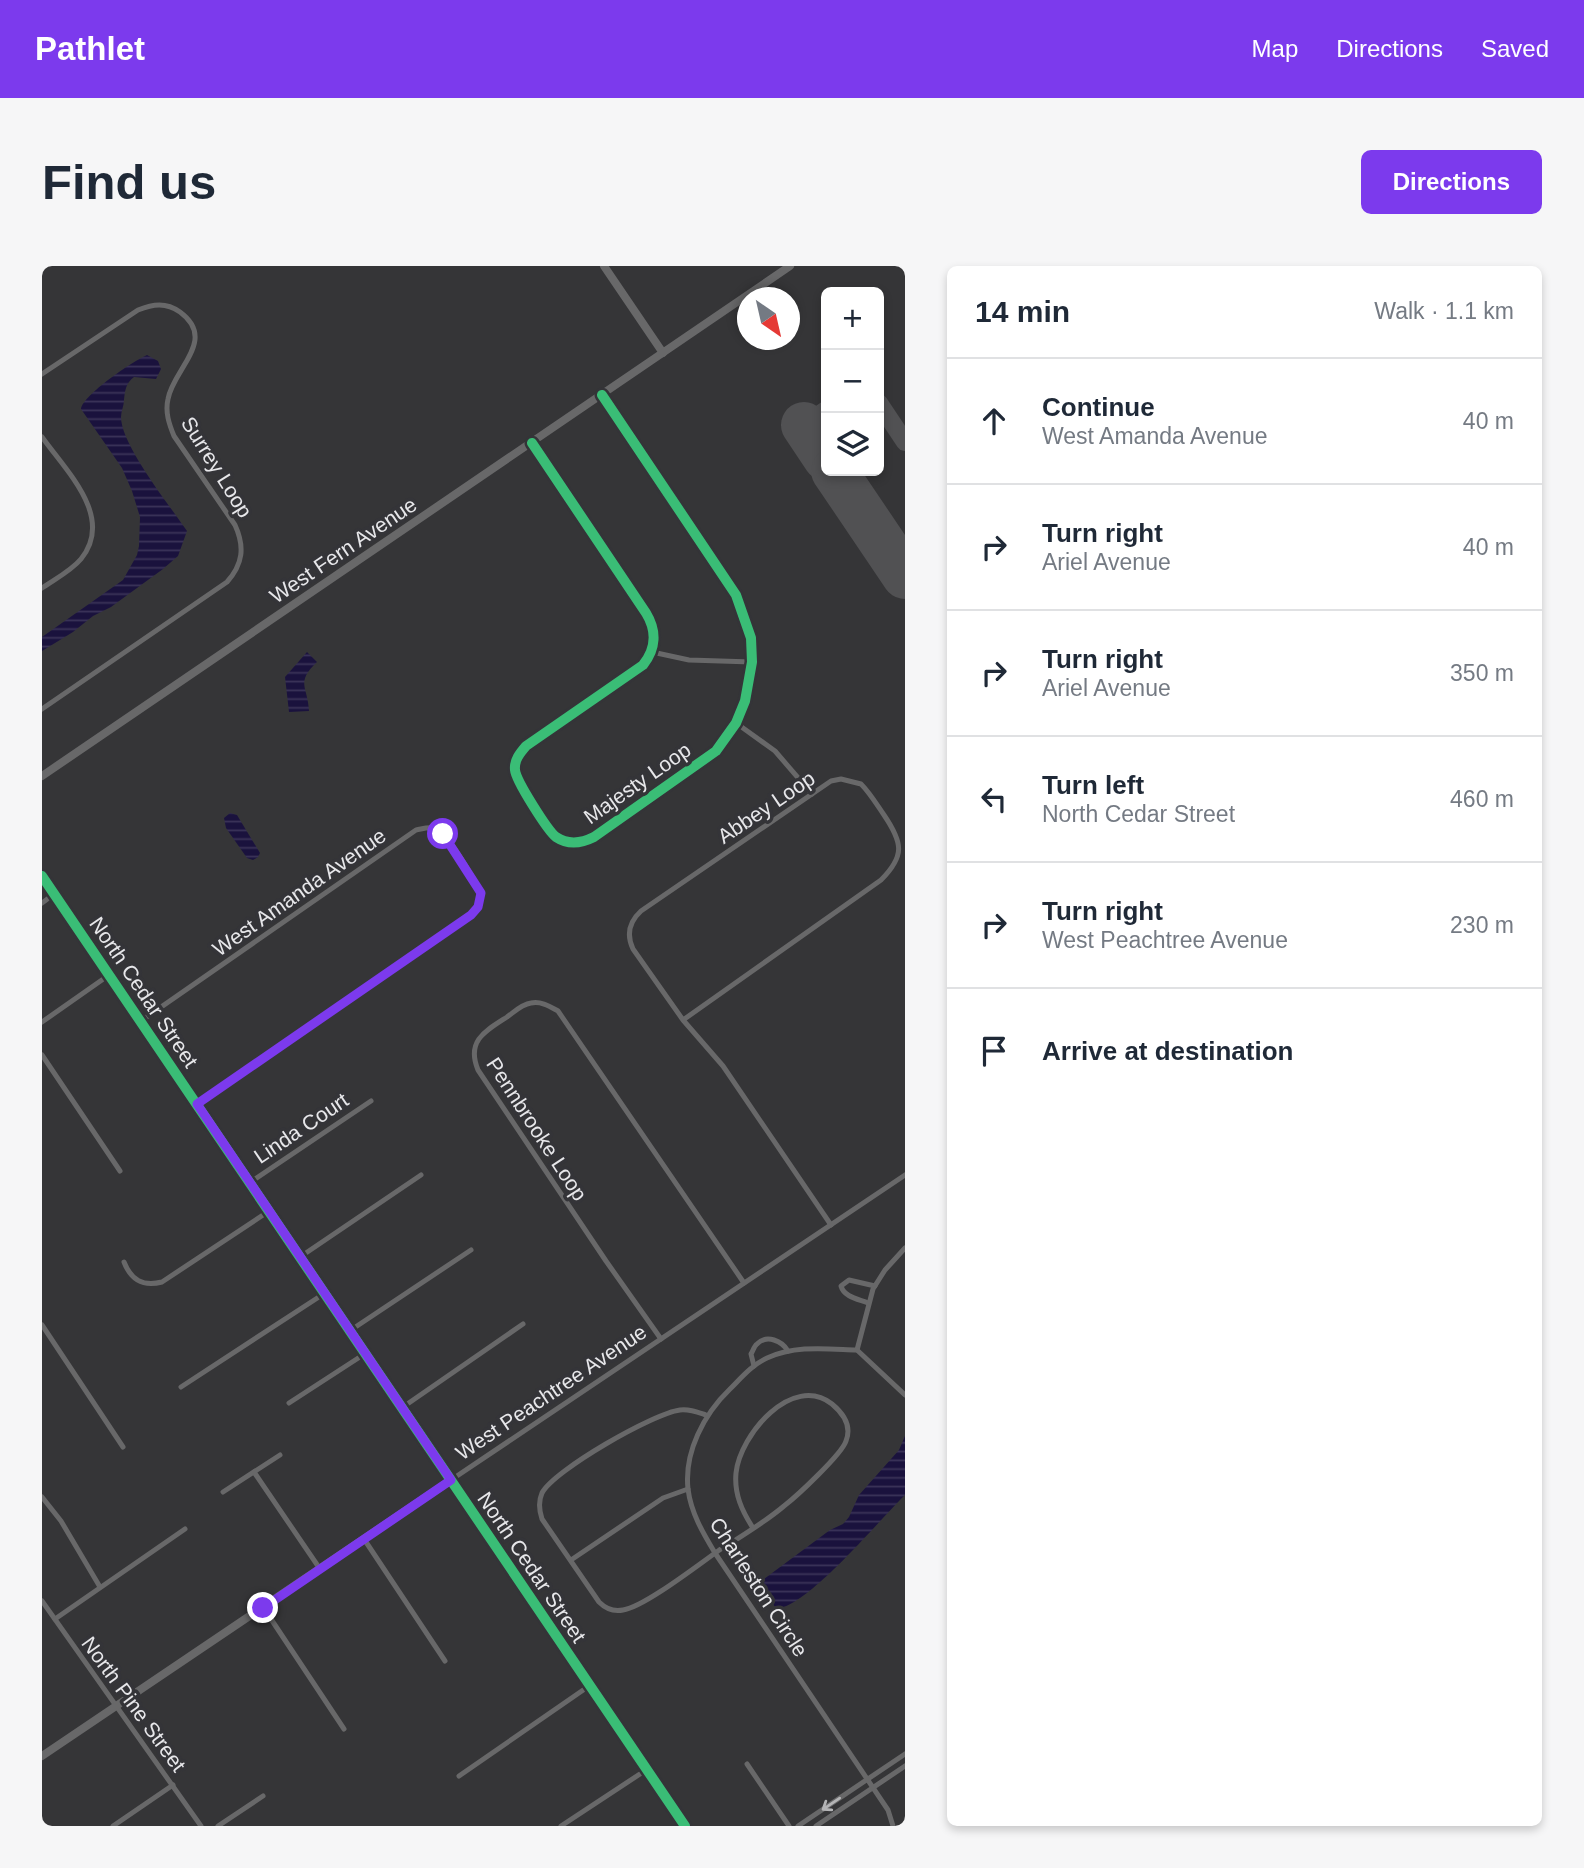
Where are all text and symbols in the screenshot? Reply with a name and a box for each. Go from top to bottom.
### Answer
text: Pathlet [35,30,145,67]
text: Map [1252,35,1298,62]
text: Directions [1336,35,1443,62]
text: Saved [1481,35,1549,62]
button: Directions [1361,150,1542,214]
text: Find us [42,155,216,209]
north arrow [737,287,800,350]
map controls [821,287,884,476]
button: + [821,287,884,350]
text: 14 min [975,295,1070,328]
text: Walk · 1.1 km [1374,298,1514,324]
button: − [821,350,884,413]
text: Continue [1042,392,1155,422]
icon: ahead [975,402,1013,440]
text: 40 m [1463,408,1514,434]
street label: Surrey Loop [177,412,257,522]
button: layers [821,413,884,476]
text: West Amanda Avenue [1042,423,1267,449]
street label: West Fern Avenue [265,492,421,608]
text: Turn right [1042,518,1163,548]
icon: right [975,528,1013,566]
text: 40 m [1463,534,1514,560]
text: Ariel Avenue [1042,549,1171,575]
text: Turn right [1042,644,1163,674]
icon: right [975,654,1013,692]
text: 350 m [1450,660,1514,686]
text: Ariel Avenue [1042,675,1171,701]
street label: Majesty Loop [579,738,695,828]
street label: Abbey Loop [713,766,819,848]
text: Turn left [1042,770,1144,800]
icon: left [975,780,1013,818]
text: 460 m [1450,786,1514,812]
text: North Cedar Street [1042,801,1235,827]
route start [427,818,458,849]
street label: West Amanda Avenue [208,824,390,960]
text: Turn right [1042,896,1163,926]
icon: right [975,906,1013,944]
text: 230 m [1450,912,1514,938]
street label: North Cedar Street [85,913,203,1072]
text: West Peachtree Avenue [1042,927,1288,953]
icon: arrive [975,1032,1013,1070]
text: Arrive at destination [1042,1036,1293,1066]
street label: Pennbrooke Loop [482,1053,592,1205]
street label: Linda Court [250,1088,353,1168]
street label: West Peachtree Avenue [451,1320,651,1464]
street label: North Cedar Street [473,1488,591,1647]
street label: Charleston Circle [705,1513,813,1661]
route end [247,1592,278,1623]
street label: North Pine Street [77,1632,191,1776]
one-way arrow [822,1797,841,1811]

